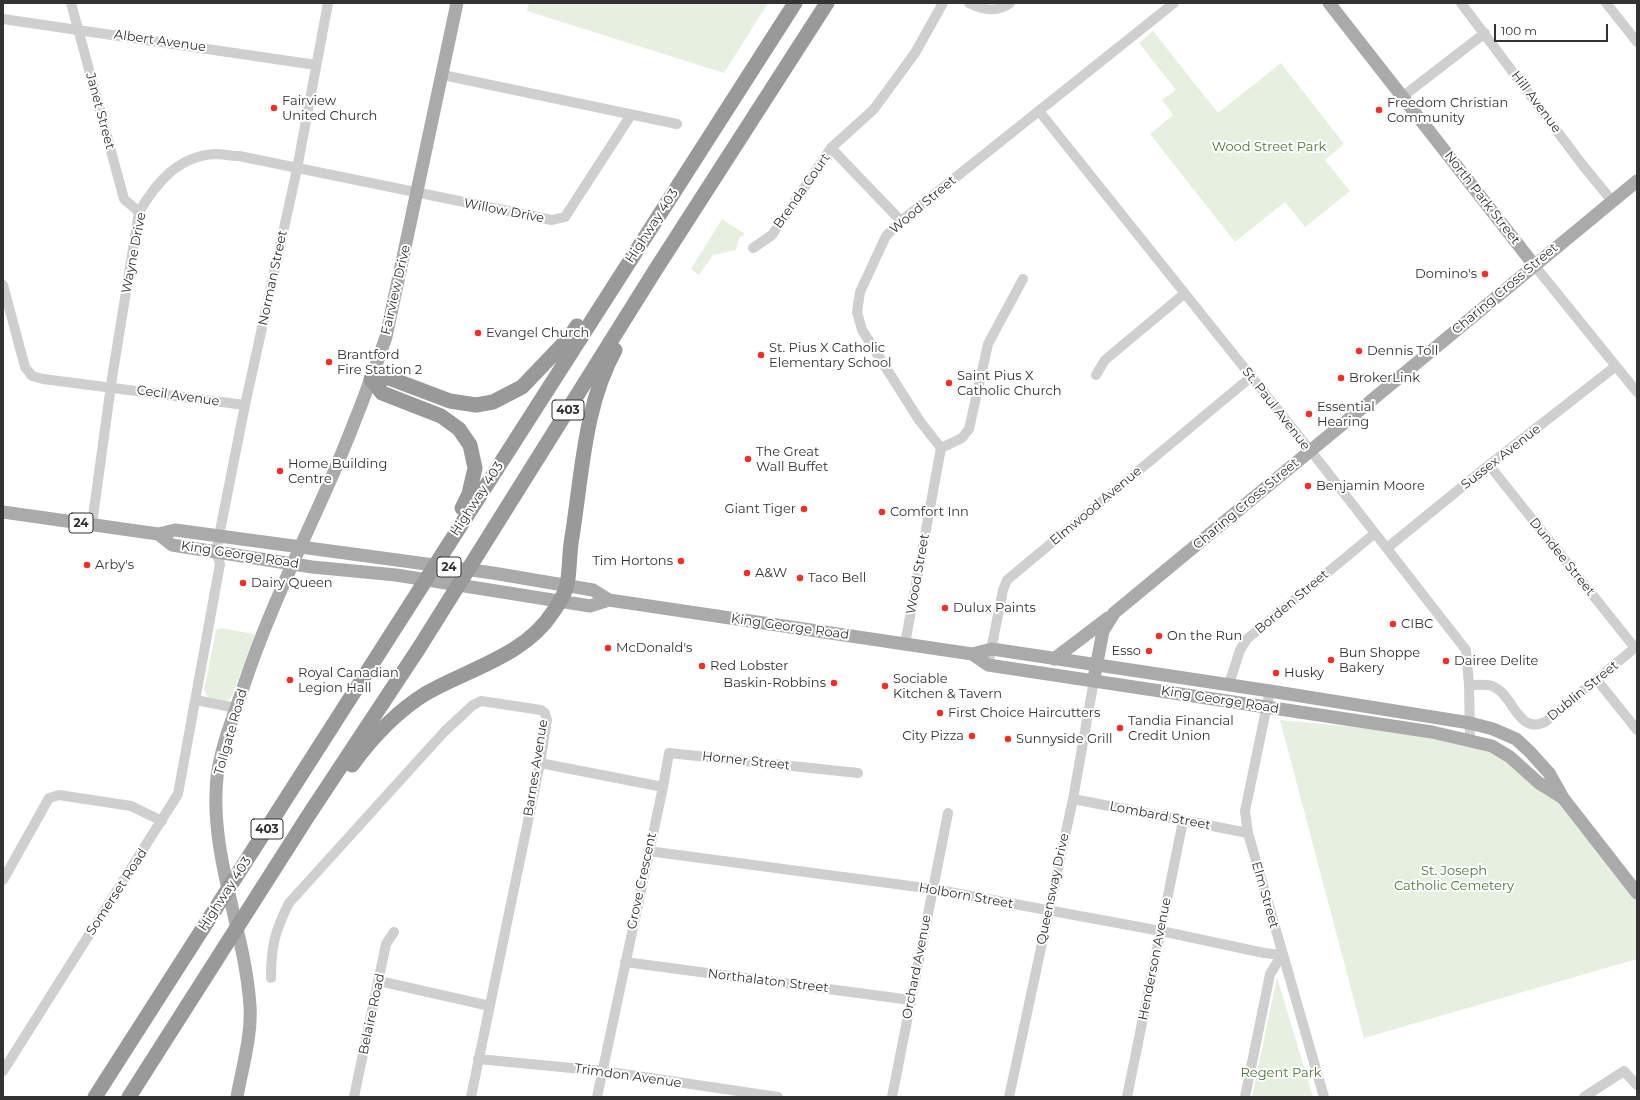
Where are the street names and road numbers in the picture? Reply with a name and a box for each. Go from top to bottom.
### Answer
street label: Albert Avenue [113,27,207,55]
street label: Hill Avenue [1508,68,1564,136]
street label: Janet Street [82,71,118,151]
street label: North Park Street [1441,148,1523,248]
street label: Brenda Court [770,151,834,231]
street label: Wood Street [887,173,959,237]
street label: Highway 403 [622,186,682,266]
street label: Willow Drive [462,196,546,226]
street label: Wayne Drive [118,211,150,295]
street label: Norman Street [255,229,291,327]
street label: Charing Cross Street [1449,240,1561,338]
street label: Fairview Drive [378,244,414,336]
street label: St. Paul Avenue [1239,364,1313,454]
street label: Cecil Avenue [136,382,220,410]
road number: 403 [552,400,584,420]
street label: Sussex Avenue [1458,421,1544,493]
street label: Charing Cross Street [1190,455,1302,553]
street label: Highway 403 [447,459,507,539]
street label: Elmwood Avenue [1047,463,1145,549]
road number: 24 [69,513,93,533]
street label: Dundee Street [1526,515,1598,599]
street label: Wood Street [903,532,933,616]
street label: King George Road [180,538,300,572]
road number: 24 [437,557,461,577]
street label: Borden Street [1252,567,1332,637]
street label: King George Road [730,611,850,643]
street label: Dublin Street [1544,658,1622,724]
street label: King George Road [1160,683,1280,717]
street label: Tollgate Road [211,687,251,777]
street label: Barnes Avenue [521,718,551,818]
street label: Horner Street [701,749,791,773]
street label: Lombard Street [1108,799,1212,833]
road number: 403 [251,819,283,839]
street label: Grove Crescent [624,831,660,931]
street label: Queensway Drive [1034,832,1072,946]
street label: Somerset Road [83,846,151,938]
street label: Highway 403 [195,854,255,934]
street label: Elm Street [1248,860,1282,930]
street label: Holborn Street [917,880,1015,912]
street label: Henderson Avenue [1135,896,1175,1022]
street label: Orchard Avenue [899,914,935,1020]
street label: Northalaton Street [707,966,829,996]
street label: Belaire Road [356,972,388,1056]
street label: Trimdon Avenue [573,1061,683,1091]

